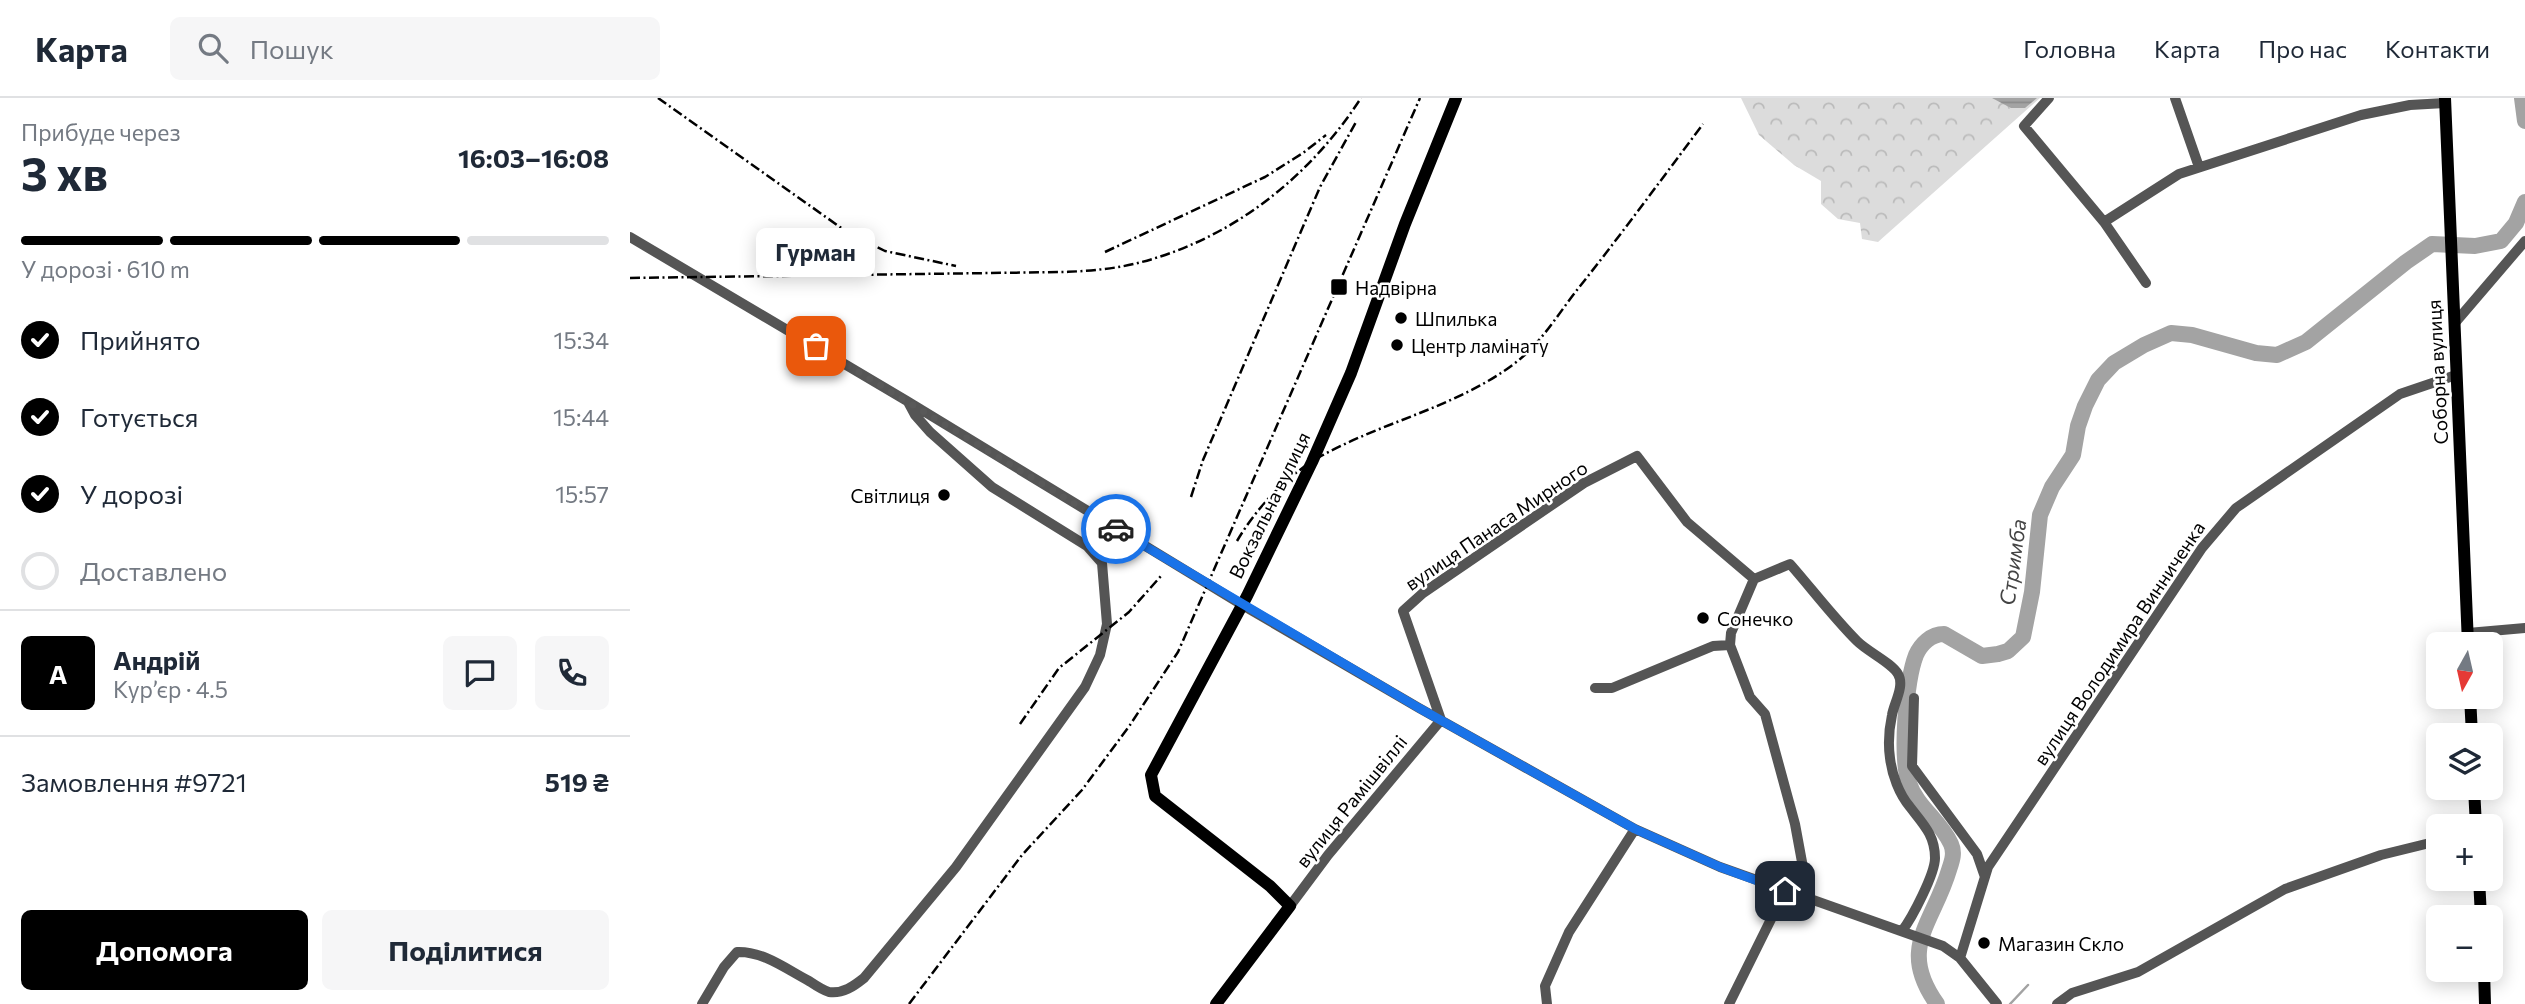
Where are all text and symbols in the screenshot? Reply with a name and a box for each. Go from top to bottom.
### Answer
search box [170,17,660,80]
text: Карта [35,28,128,69]
icon: search [194,29,232,67]
text: Пошук [250,33,334,64]
text: Головна [2023,34,2116,63]
text: Карта [2154,34,2220,63]
text: Про нас [2258,34,2347,63]
text: Контакти [2385,34,2490,63]
text: Прибуде через [21,118,181,146]
text: 16:03–16:08 [458,142,609,173]
text: 3 хв [21,144,108,200]
callout: Гурман [757,227,876,276]
text: Гурман [775,238,856,266]
text: У дорозі · 610 m [21,255,190,283]
place label: Надвірна [1355,276,1437,299]
marker: Надвірна [1329,277,1349,297]
street label: Соборна вулиця [2422,299,2452,445]
place label: Шпилька [1415,307,1497,330]
marker: Шпилька [1393,310,1409,326]
pin [786,316,846,376]
icon: check [21,321,59,359]
text: Прийнято [80,324,201,355]
text: 15:34 [554,326,609,354]
icon: bag [797,327,835,365]
place label: Центр ламінату [1411,334,1549,357]
marker: Центр ламінату [1389,337,1405,353]
icon: check [21,398,59,436]
text: Готується [80,401,198,432]
text: 15:44 [553,403,609,431]
street label: Вокзальна вулиця [1224,428,1314,582]
street label: вулиця Панаса Мирного [1400,455,1592,595]
icon: check [21,475,59,513]
text: У дорозі [80,478,183,509]
text: 15:57 [555,480,609,508]
place label: Світлиця [851,484,930,507]
marker: Світлиця [936,487,952,503]
courier [1081,494,1151,564]
icon: car [1097,510,1135,548]
water label: Стримба [1994,517,2030,607]
street label: вулиця Володимира Винниченка [2029,517,2209,769]
text: Доставлено [80,555,227,586]
place label: Сонечко [1717,607,1793,630]
marker: Сонечко [1695,610,1711,626]
north arrow [2426,632,2502,709]
map controls [2426,632,2503,982]
button: chat [443,636,517,710]
button: phone [535,636,609,710]
text: Андрій [113,644,200,675]
text: А [49,658,67,689]
text: Кур’єр · 4.5 [113,675,228,703]
button: layers [2426,723,2503,800]
street label: вулиця Рамішвіллі [1291,730,1411,872]
text: Замовлення #9721 [21,766,247,797]
text: 519 ₴ [545,766,609,797]
button: + [2426,814,2503,891]
pin [1755,861,1815,921]
icon: home [1766,872,1804,910]
button: − [2426,905,2503,982]
button: Допомога [21,910,308,990]
button: Поділитися [322,910,609,990]
place label: Магазин Скло [1998,932,2124,955]
marker: Магазин Скло [1976,935,1992,951]

